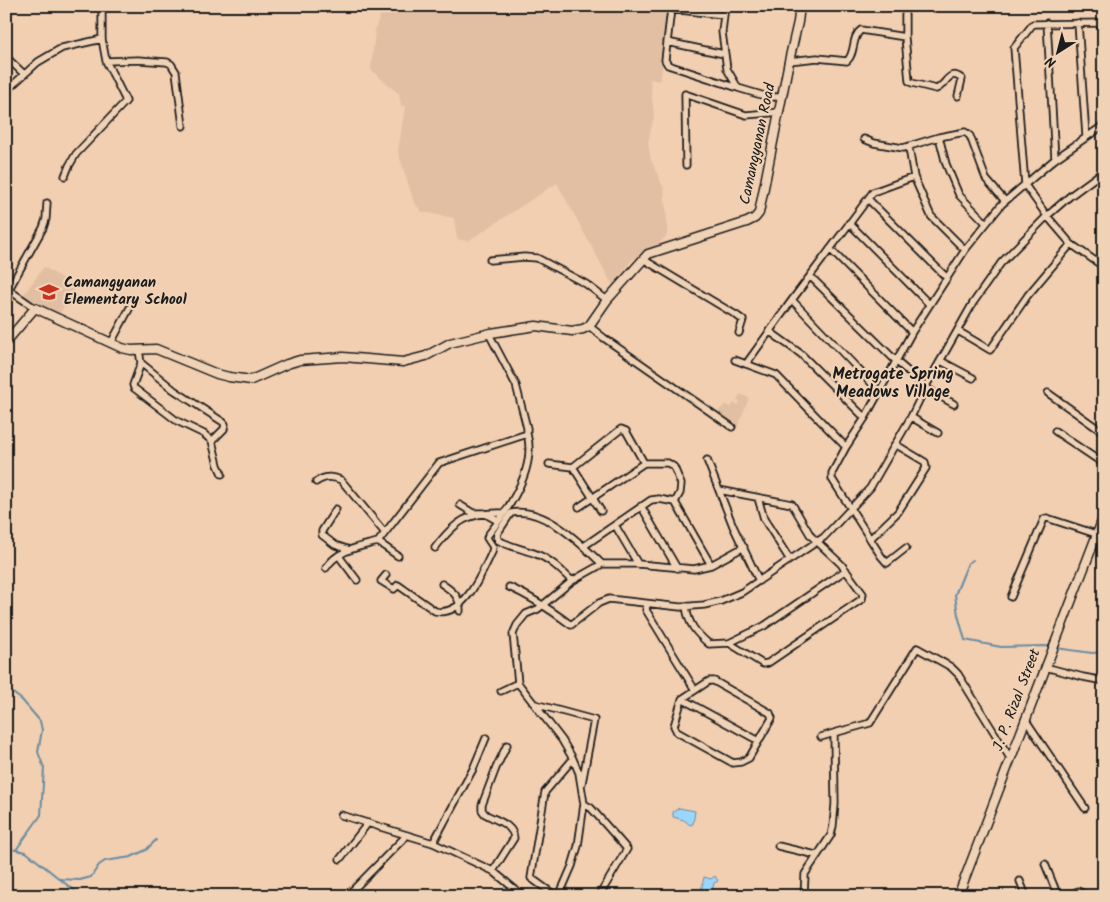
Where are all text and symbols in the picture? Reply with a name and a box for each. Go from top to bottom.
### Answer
north arrow [1032,28,1082,78]
text: N [1041,50,1061,73]
street label: Camangyanan Road [733,81,783,207]
place label: Camangyanan Elementary School [64,271,187,312]
school or university icon: Camangyanan Elementary School [38,281,60,303]
district label: Metrogate Spring Meadows Village [832,362,954,405]
street label: J. P. Rizal Street [986,645,1048,755]

